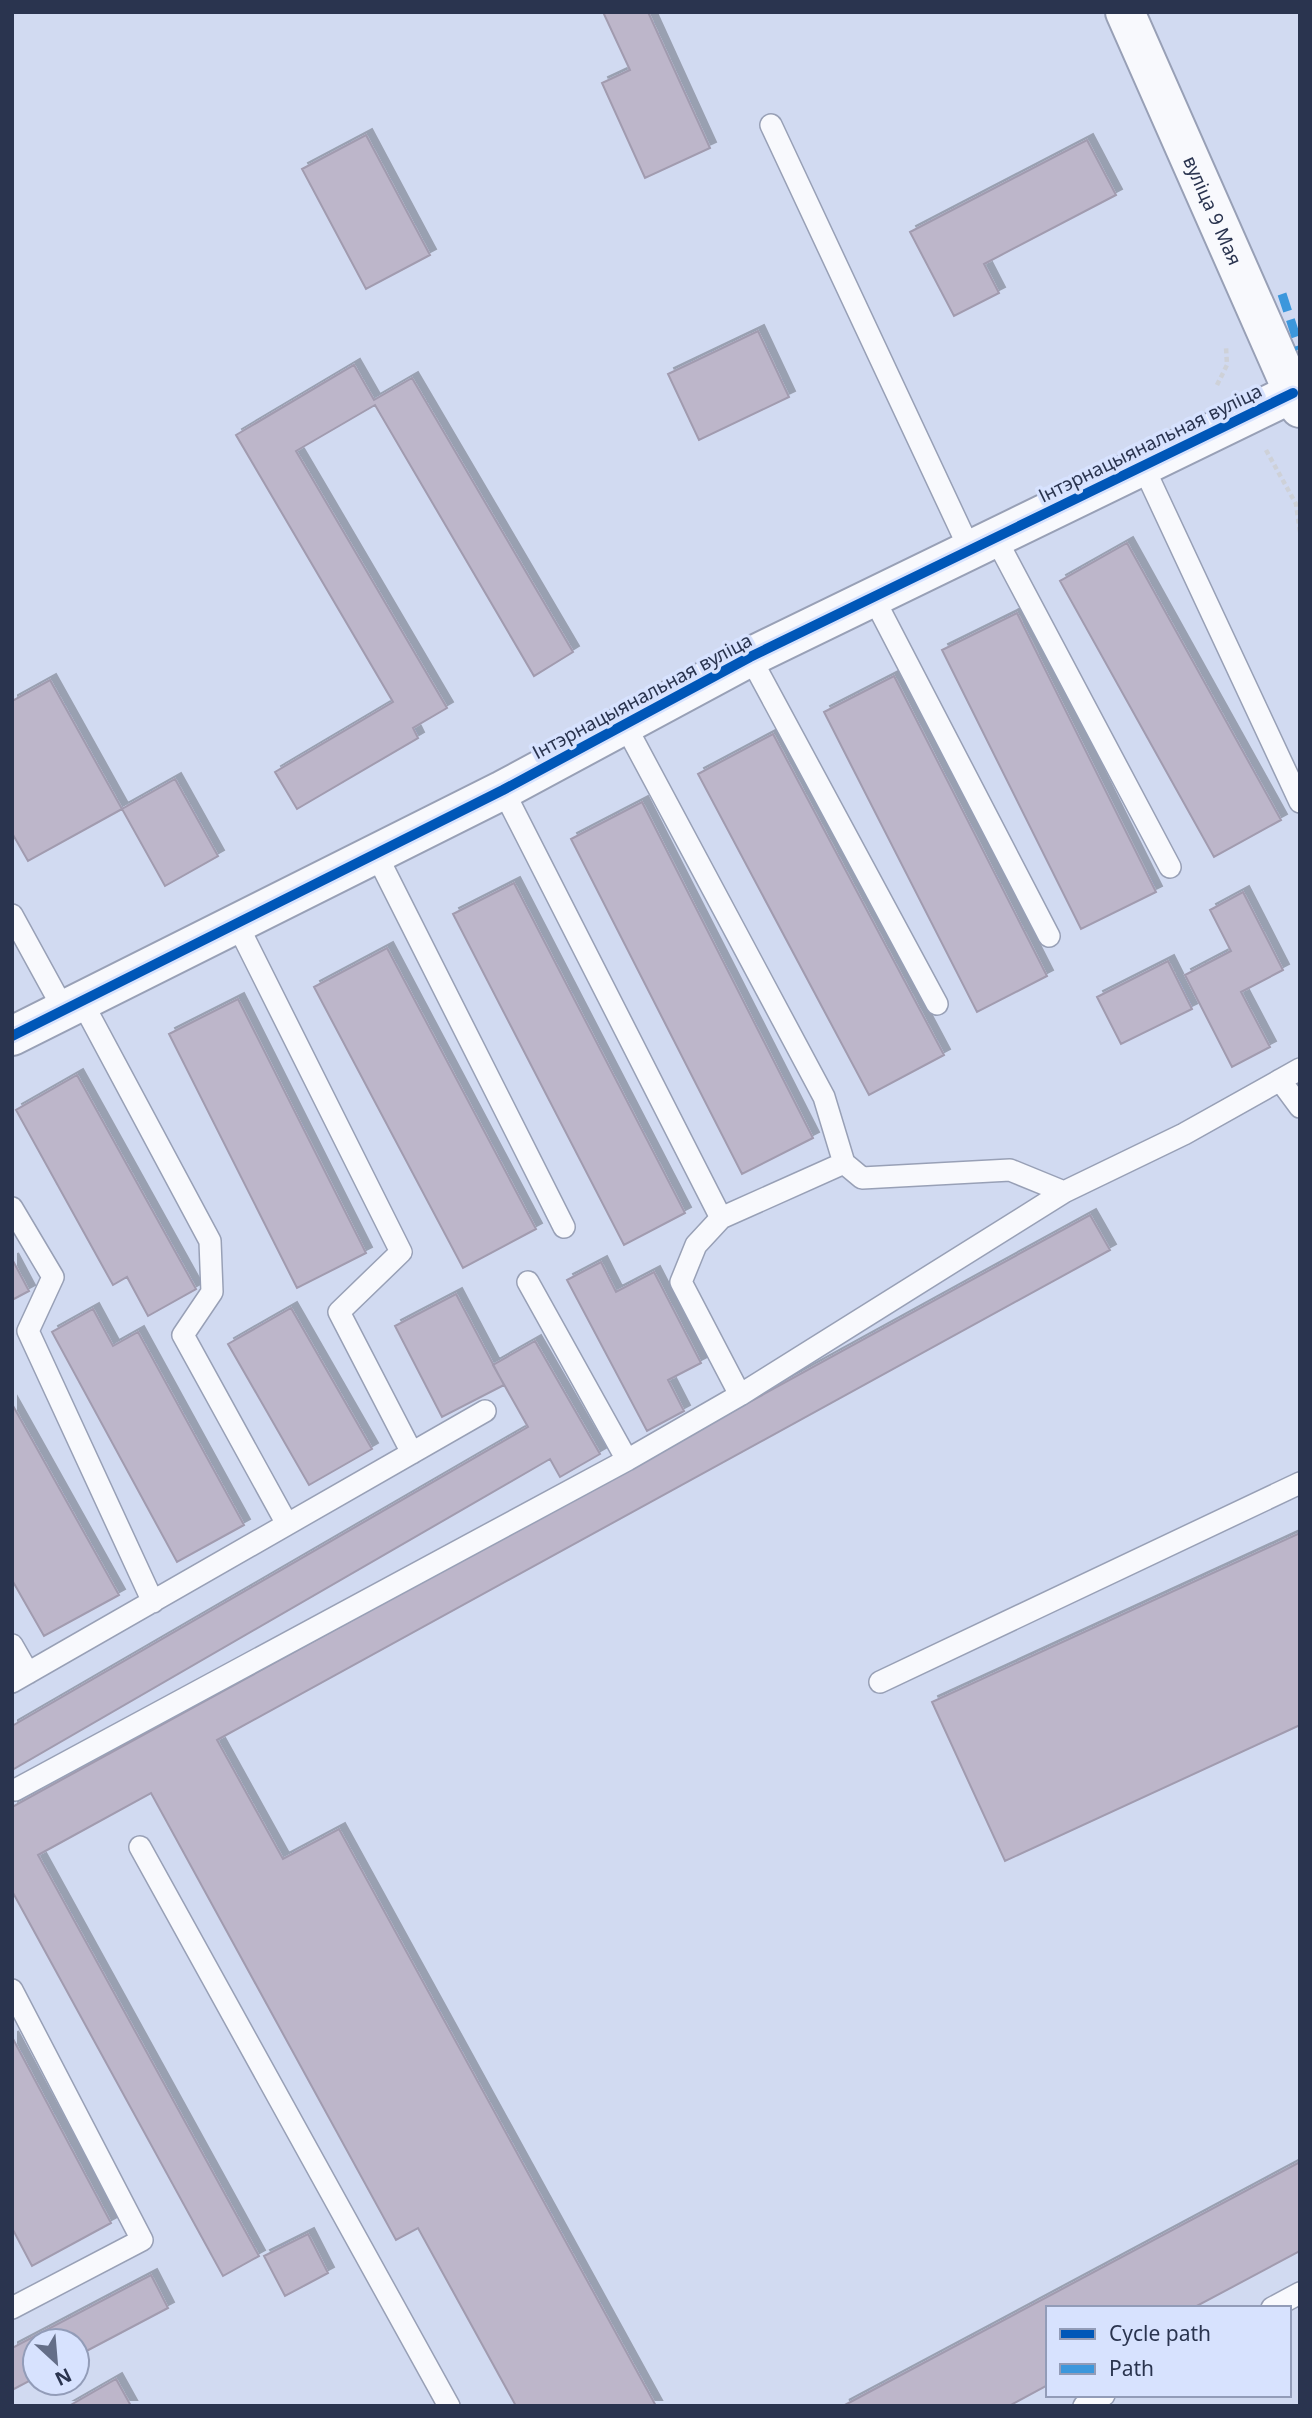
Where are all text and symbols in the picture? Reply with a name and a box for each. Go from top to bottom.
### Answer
street label: вуліца 9 Мая [1177,152,1248,269]
street label: Інтэрнацыянальная вуліца [1034,378,1266,508]
street label: Інтэрнацыянальная вуліца [528,627,756,765]
legend [1046,2306,1291,2397]
text: Cycle path [1109,2319,1211,2347]
north arrow [21,2327,91,2397]
text: Path [1109,2354,1154,2382]
text: N [51,2362,76,2392]

